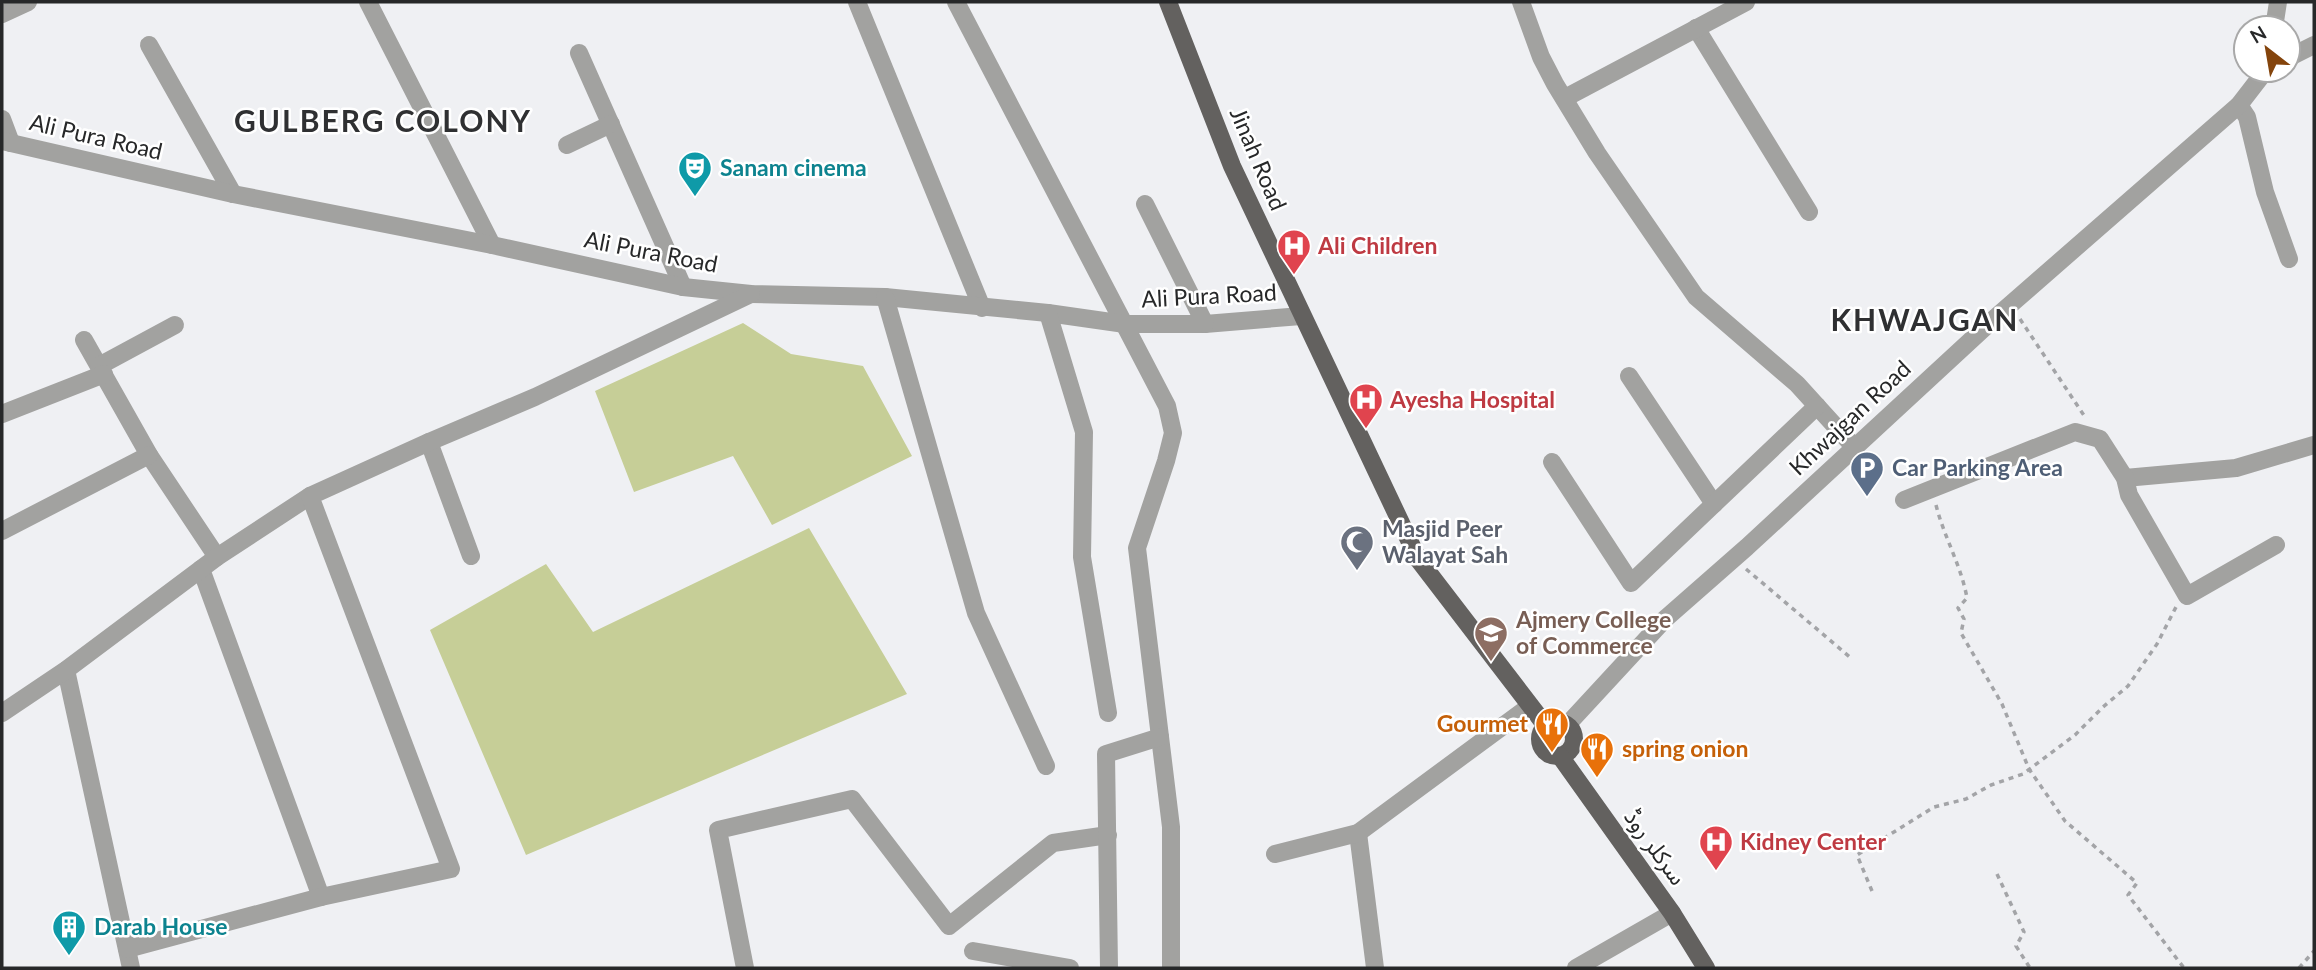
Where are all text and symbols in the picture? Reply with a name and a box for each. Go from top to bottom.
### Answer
north arrow [2232,14,2302,84]
text: N [2246,20,2270,48]
district label: GULBERG COLONY [234,102,532,138]
street label: Jinah Road [1225,103,1293,214]
street label: Ali Pura Road [27,107,165,165]
theatre icon: Sanam cinema [676,149,714,198]
place label: Sanam cinema [720,153,867,181]
street label: Ali Pura Road [582,224,720,278]
hospital icon: Ali Children [1275,227,1313,276]
place label: Ali Children [1317,231,1437,259]
street label: Ali Pura Road [1141,277,1277,313]
district label: KHWAJGAN [1831,301,2019,337]
street label: Khwajgan Road [1783,354,1916,481]
hospital icon: Ayesha Hospital [1347,381,1385,430]
place label: Ayesha Hospital [1389,385,1555,413]
parking icon: Car Parking Area [1848,449,1886,498]
place label: Car Parking Area [1892,453,2063,481]
place label: Masjid Peer Walayat Sah [1382,514,1508,568]
mosque icon: Masjid Peer Walayat Sah [1338,523,1376,572]
place label: Ajmery College of Commerce [1515,605,1671,659]
school or university icon: Ajmery College of Commerce [1472,614,1510,663]
restaurant icon: Gourmet [1533,705,1571,754]
place label: Gourmet [1437,709,1528,737]
restaurant icon: spring onion [1578,730,1616,779]
place label: spring onion [1622,734,1749,762]
street label: سرکلر روڈ [1618,803,1693,891]
hospital icon: Kidney Center [1697,823,1735,872]
place label: Kidney Center [1740,827,1887,855]
building icon: Darab House [50,908,88,957]
place label: Darab House [94,912,228,940]

